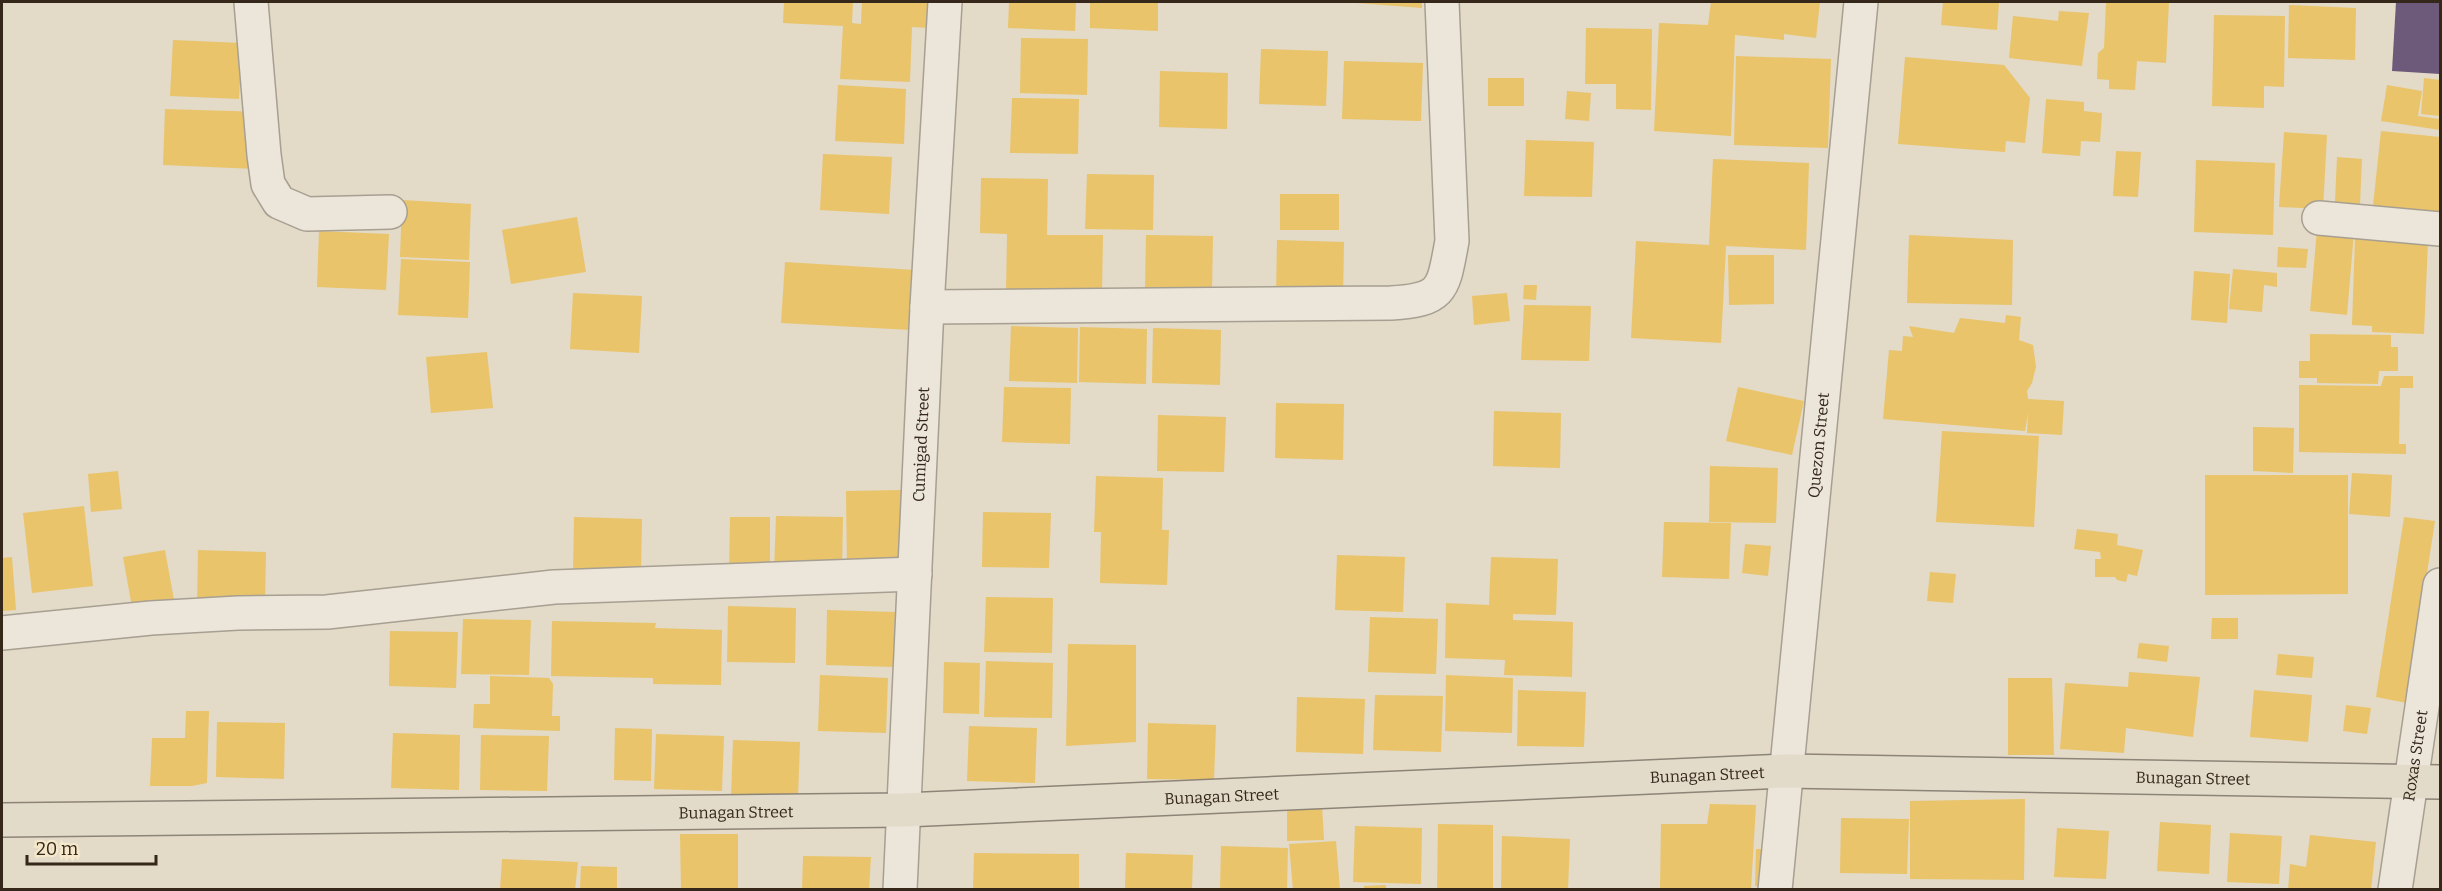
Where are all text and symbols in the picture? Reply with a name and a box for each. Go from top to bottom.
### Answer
street label: Cumigad Street [908,386,933,502]
street label: Quezon Street [1804,391,1833,499]
street label: Roxas Street [2399,708,2431,802]
street label: Bunagan Street [1649,762,1765,787]
street label: Bunagan Street [2135,767,2251,788]
street label: Bunagan Street [1164,784,1280,808]
street label: Bunagan Street [678,802,794,822]
scale bar [27,828,156,866]
text: 20 m [36,838,78,860]

